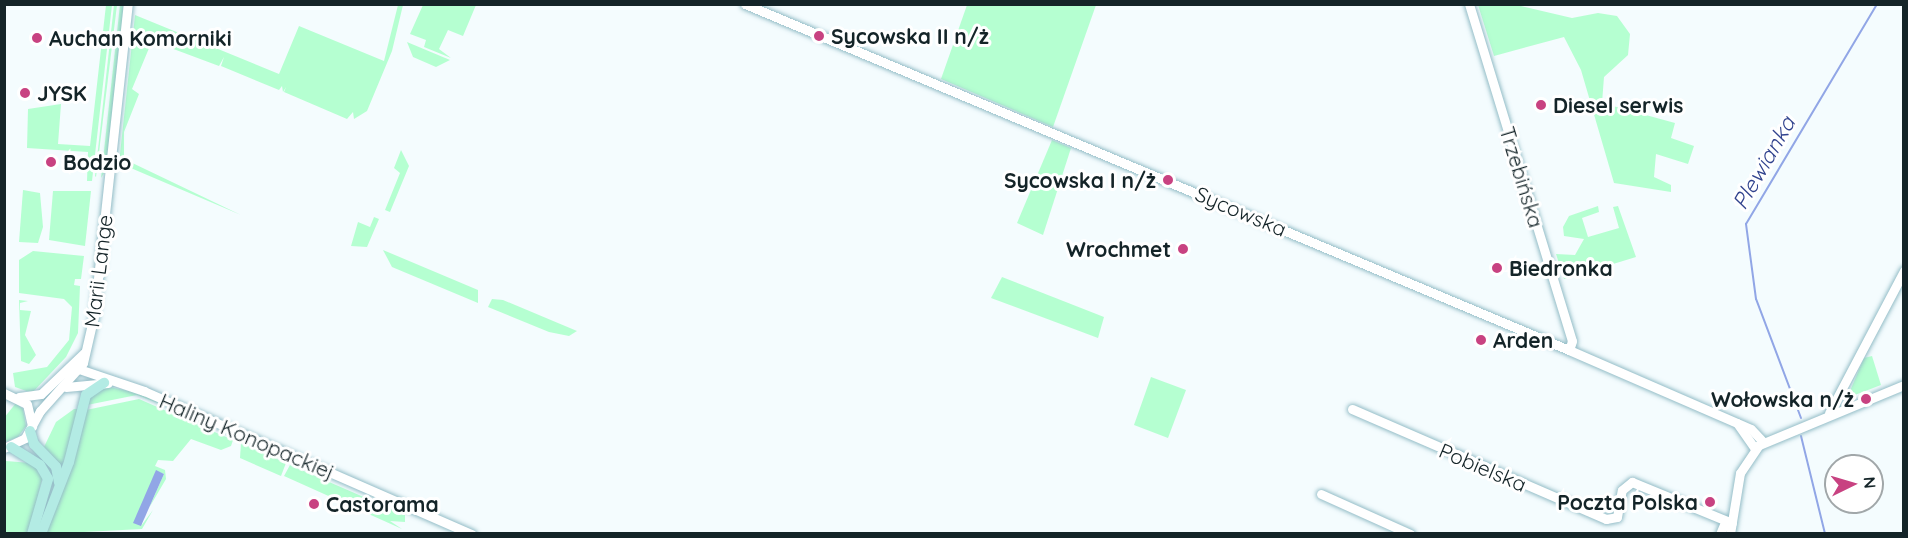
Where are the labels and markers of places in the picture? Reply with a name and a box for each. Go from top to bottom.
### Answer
place label: Sycowska II n/ż [831,23,989,49]
place label: Auchan Komorniki [49,25,232,51]
marker: Sycowska II n/ż [812,29,826,43]
marker: Auchan Komorniki [30,31,44,45]
place label: JYSK [37,80,87,106]
marker: JYSK [18,86,32,100]
place label: Diesel serwis [1553,92,1683,118]
marker: Diesel serwis [1534,98,1548,112]
place label: Bodzio [63,149,131,175]
marker: Bodzio [44,155,58,169]
place label: Sycowska I n/ż [1004,167,1156,193]
marker: Sycowska I n/ż [1161,173,1175,187]
place label: Wrochmet [1066,236,1171,262]
marker: Wrochmet [1176,242,1190,256]
place label: Biedronka [1509,255,1613,281]
marker: Biedronka [1490,261,1504,275]
place label: Arden [1493,327,1553,353]
marker: Arden [1474,333,1488,347]
place label: Wołowska n/ż [1711,386,1854,412]
marker: Wołowska n/ż [1859,392,1873,406]
place label: Poczta Polska [1557,489,1698,515]
place label: Castorama [326,491,439,517]
marker: Poczta Polska [1703,495,1717,509]
marker: Castorama [307,497,321,511]

